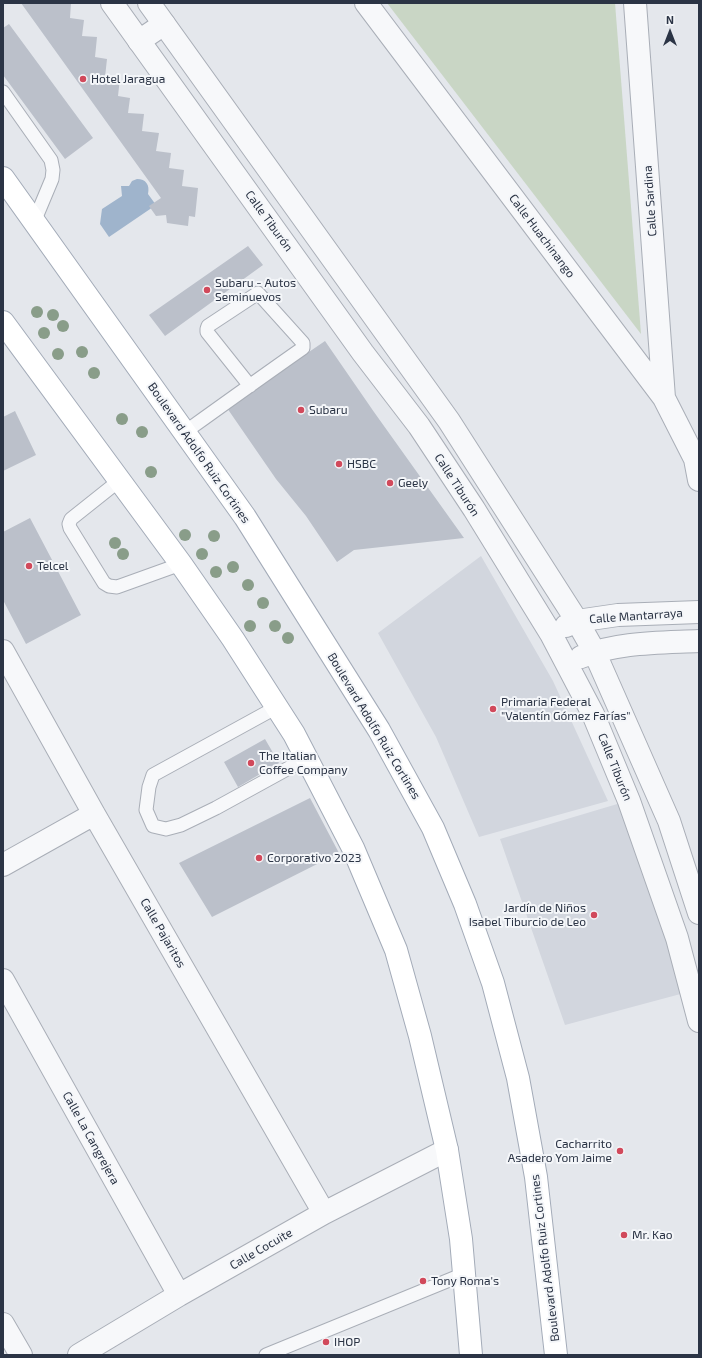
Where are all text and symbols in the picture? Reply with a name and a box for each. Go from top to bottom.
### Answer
north arrow [650,12,690,52]
text: N [666,13,674,26]
place label: Hotel Jaragua [91,72,165,86]
marker: Hotel Jaragua [78,74,88,84]
street label: Calle Sardina [640,165,660,237]
street label: Calle Tiburón [242,188,296,254]
street label: Calle Huachinango [506,191,578,281]
place label: Subaru - Autos Seminuevos [215,276,296,304]
marker: Subaru - Autos Seminuevos [202,285,212,295]
street label: Boulevard Adolfo Ruiz Cortines [145,380,253,526]
place label: Subaru [309,403,348,417]
marker: Subaru [296,405,306,415]
street label: Calle Tiburón [431,451,483,519]
place label: HSBC [347,457,376,471]
marker: HSBC [334,459,344,469]
place label: Geely [398,476,428,490]
marker: Geely [385,478,395,488]
place label: Telcel [37,559,68,573]
marker: Telcel [24,561,34,571]
street label: Calle Mantarraya [589,606,683,626]
street label: Boulevard Adolfo Ruiz Cortines [324,650,424,802]
place label: Primaria Federal "Valentín Gómez Farías" [501,695,631,723]
marker: Primaria Federal "Valentín Gómez Farías" [488,704,498,714]
street label: Calle Tiburón [595,731,635,803]
place label: The Italian Coffee Company [259,749,348,777]
marker: The Italian Coffee Company [246,758,256,768]
place label: Corporativo 2023 [267,851,361,865]
marker: Corporativo 2023 [254,853,264,863]
street label: Calle Pajaritos [137,896,189,970]
place label: Jardín de Niños Isabel Tiburcio de Leo [469,901,586,929]
marker: Jardín de Niños Isabel Tiburcio de Leo [589,910,599,920]
street label: Calle La Cangrejera [59,1089,123,1187]
place label: Cacharrito Asadero Yom Jaime [508,1137,612,1165]
marker: Cacharrito Asadero Yom Jaime [615,1146,625,1156]
street label: Boulevard Adolfo Ruiz Cortines [528,1174,562,1342]
street label: Calle Cocuite [227,1225,295,1273]
place label: Mr. Kao [632,1228,673,1242]
marker: Mr. Kao [619,1230,629,1240]
place label: Tony Roma's [431,1274,499,1288]
marker: Tony Roma's [418,1276,428,1286]
place label: IHOP [334,1335,360,1349]
marker: IHOP [321,1337,331,1347]

